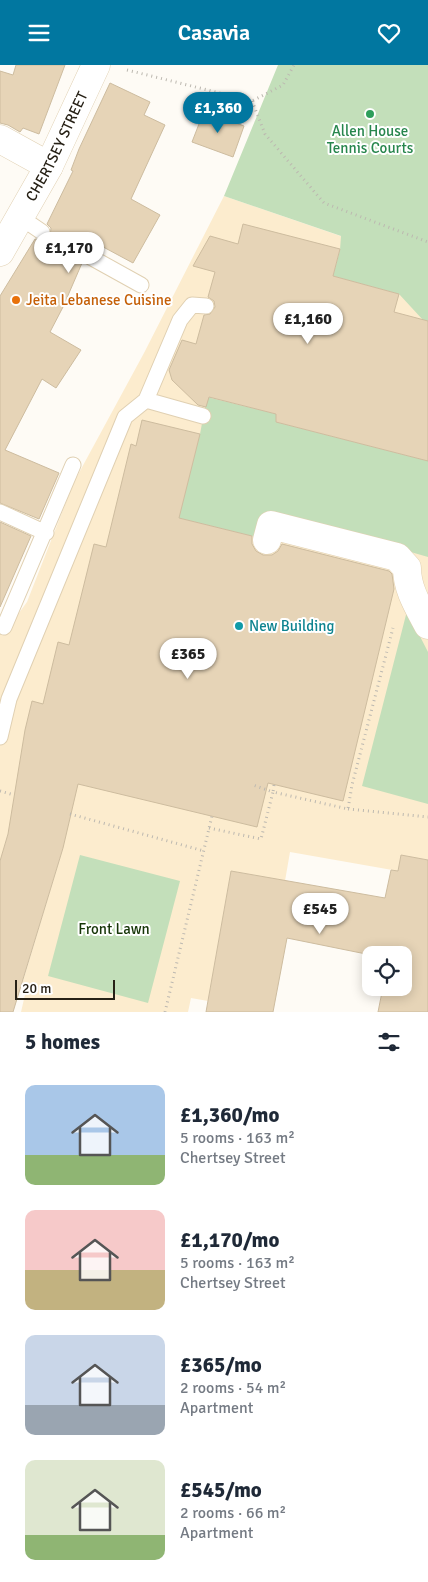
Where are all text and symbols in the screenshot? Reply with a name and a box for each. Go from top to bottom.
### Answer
icon: menu [25,19,53,47]
text: Casavia [178,19,250,46]
icon: heart [375,19,403,47]
street label: CHERTSEY STREET [22,88,92,204]
pin: £1,360 [177,92,259,134]
text: £1,360 [194,98,242,118]
marker: Allen House Tennis Courts [364,108,376,120]
place label: Allen House Tennis Courts [327,122,414,157]
pin: £1,170 [28,231,110,274]
text: £1,170 [45,238,93,258]
place label: Jeita Lebanese Cuisine [26,291,171,309]
marker: Jeita Lebanese Cuisine [10,294,22,306]
pin: £1,160 [267,303,349,345]
text: £1,160 [284,309,332,329]
place label: New Building [249,617,334,635]
marker: New Building [233,620,245,632]
pin: £365 [158,637,218,680]
text: £365 [171,644,205,664]
pin: £545 [290,893,350,935]
text: £545 [303,899,337,919]
park label: Front Lawn [78,920,150,938]
map controls [362,946,412,996]
button: locate [362,946,412,996]
scale bar [15,977,115,1000]
text: 20 m [22,980,51,997]
icon: filters [375,1028,403,1056]
text: 5 homes [25,1029,100,1055]
text: £1,360/mo [180,1102,279,1128]
icon: home [65,1105,125,1165]
text: 5 rooms · 163 m² [180,1128,295,1148]
text: Chertsey Street [180,1148,286,1168]
text: £1,170/mo [180,1227,279,1253]
icon: home [65,1230,125,1290]
text: 5 rooms · 163 m² [180,1253,295,1273]
text: Chertsey Street [180,1273,286,1293]
text: £365/mo [180,1352,262,1378]
icon: home [65,1355,125,1415]
text: 2 rooms · 54 m² [180,1378,286,1398]
text: Apartment [180,1398,253,1418]
text: £545/mo [180,1477,262,1503]
icon: home [65,1480,125,1540]
text: 2 rooms · 66 m² [180,1503,286,1523]
text: Apartment [180,1523,253,1543]

